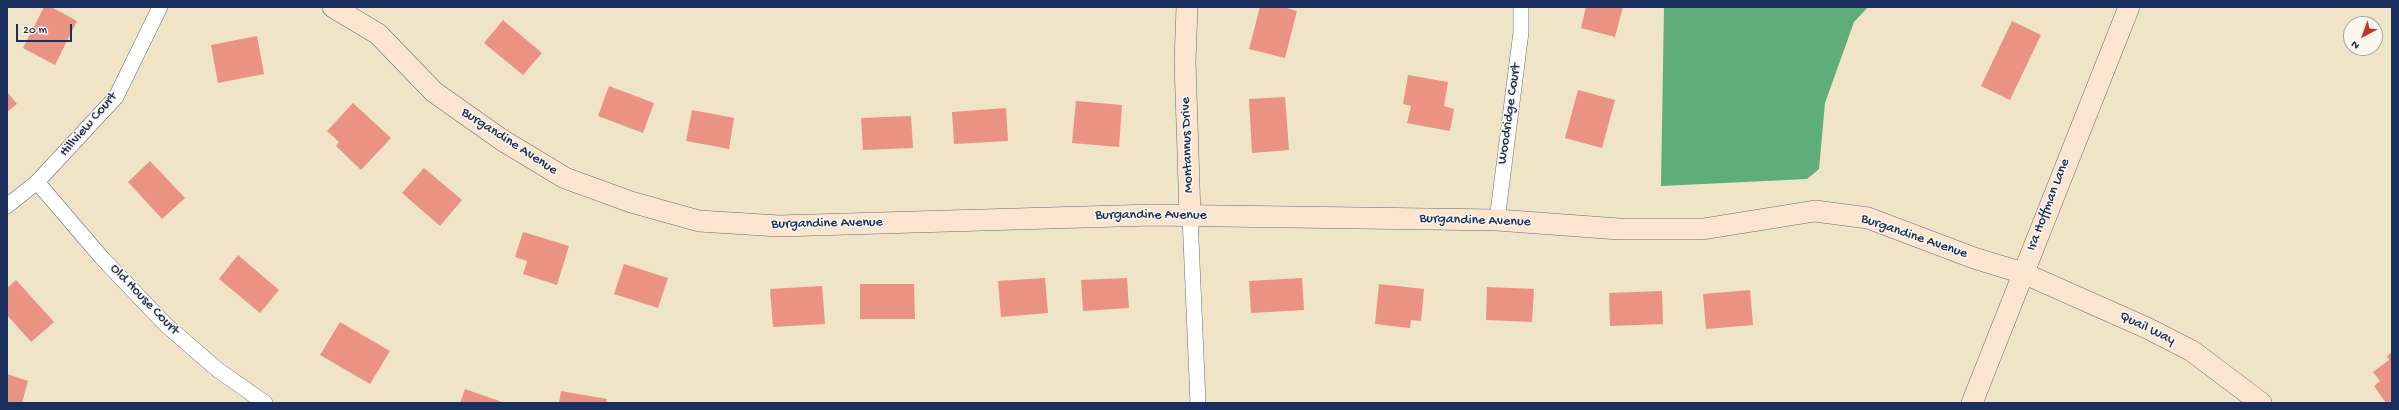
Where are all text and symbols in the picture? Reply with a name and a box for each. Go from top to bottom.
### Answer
scale bar [18,16,74,42]
north arrow [2343,16,2383,56]
text: 20 m [23,24,47,38]
text: N [2349,37,2362,51]
street label: Woodridge Court [1495,63,1525,165]
street label: Hillview Court [56,89,122,161]
street label: Montannus Drive [1178,97,1198,193]
street label: Burgandine Avenue [458,105,560,179]
street label: Ira Hoffman Lane [2024,156,2074,254]
street label: Burgandine Avenue [1095,208,1207,224]
street label: Burgandine Avenue [1419,211,1531,231]
street label: Burgandine Avenue [1859,211,1969,263]
street label: Burgandine Avenue [771,215,883,233]
street label: Old House Court [106,261,182,339]
street label: Quail Way [2116,308,2178,350]

